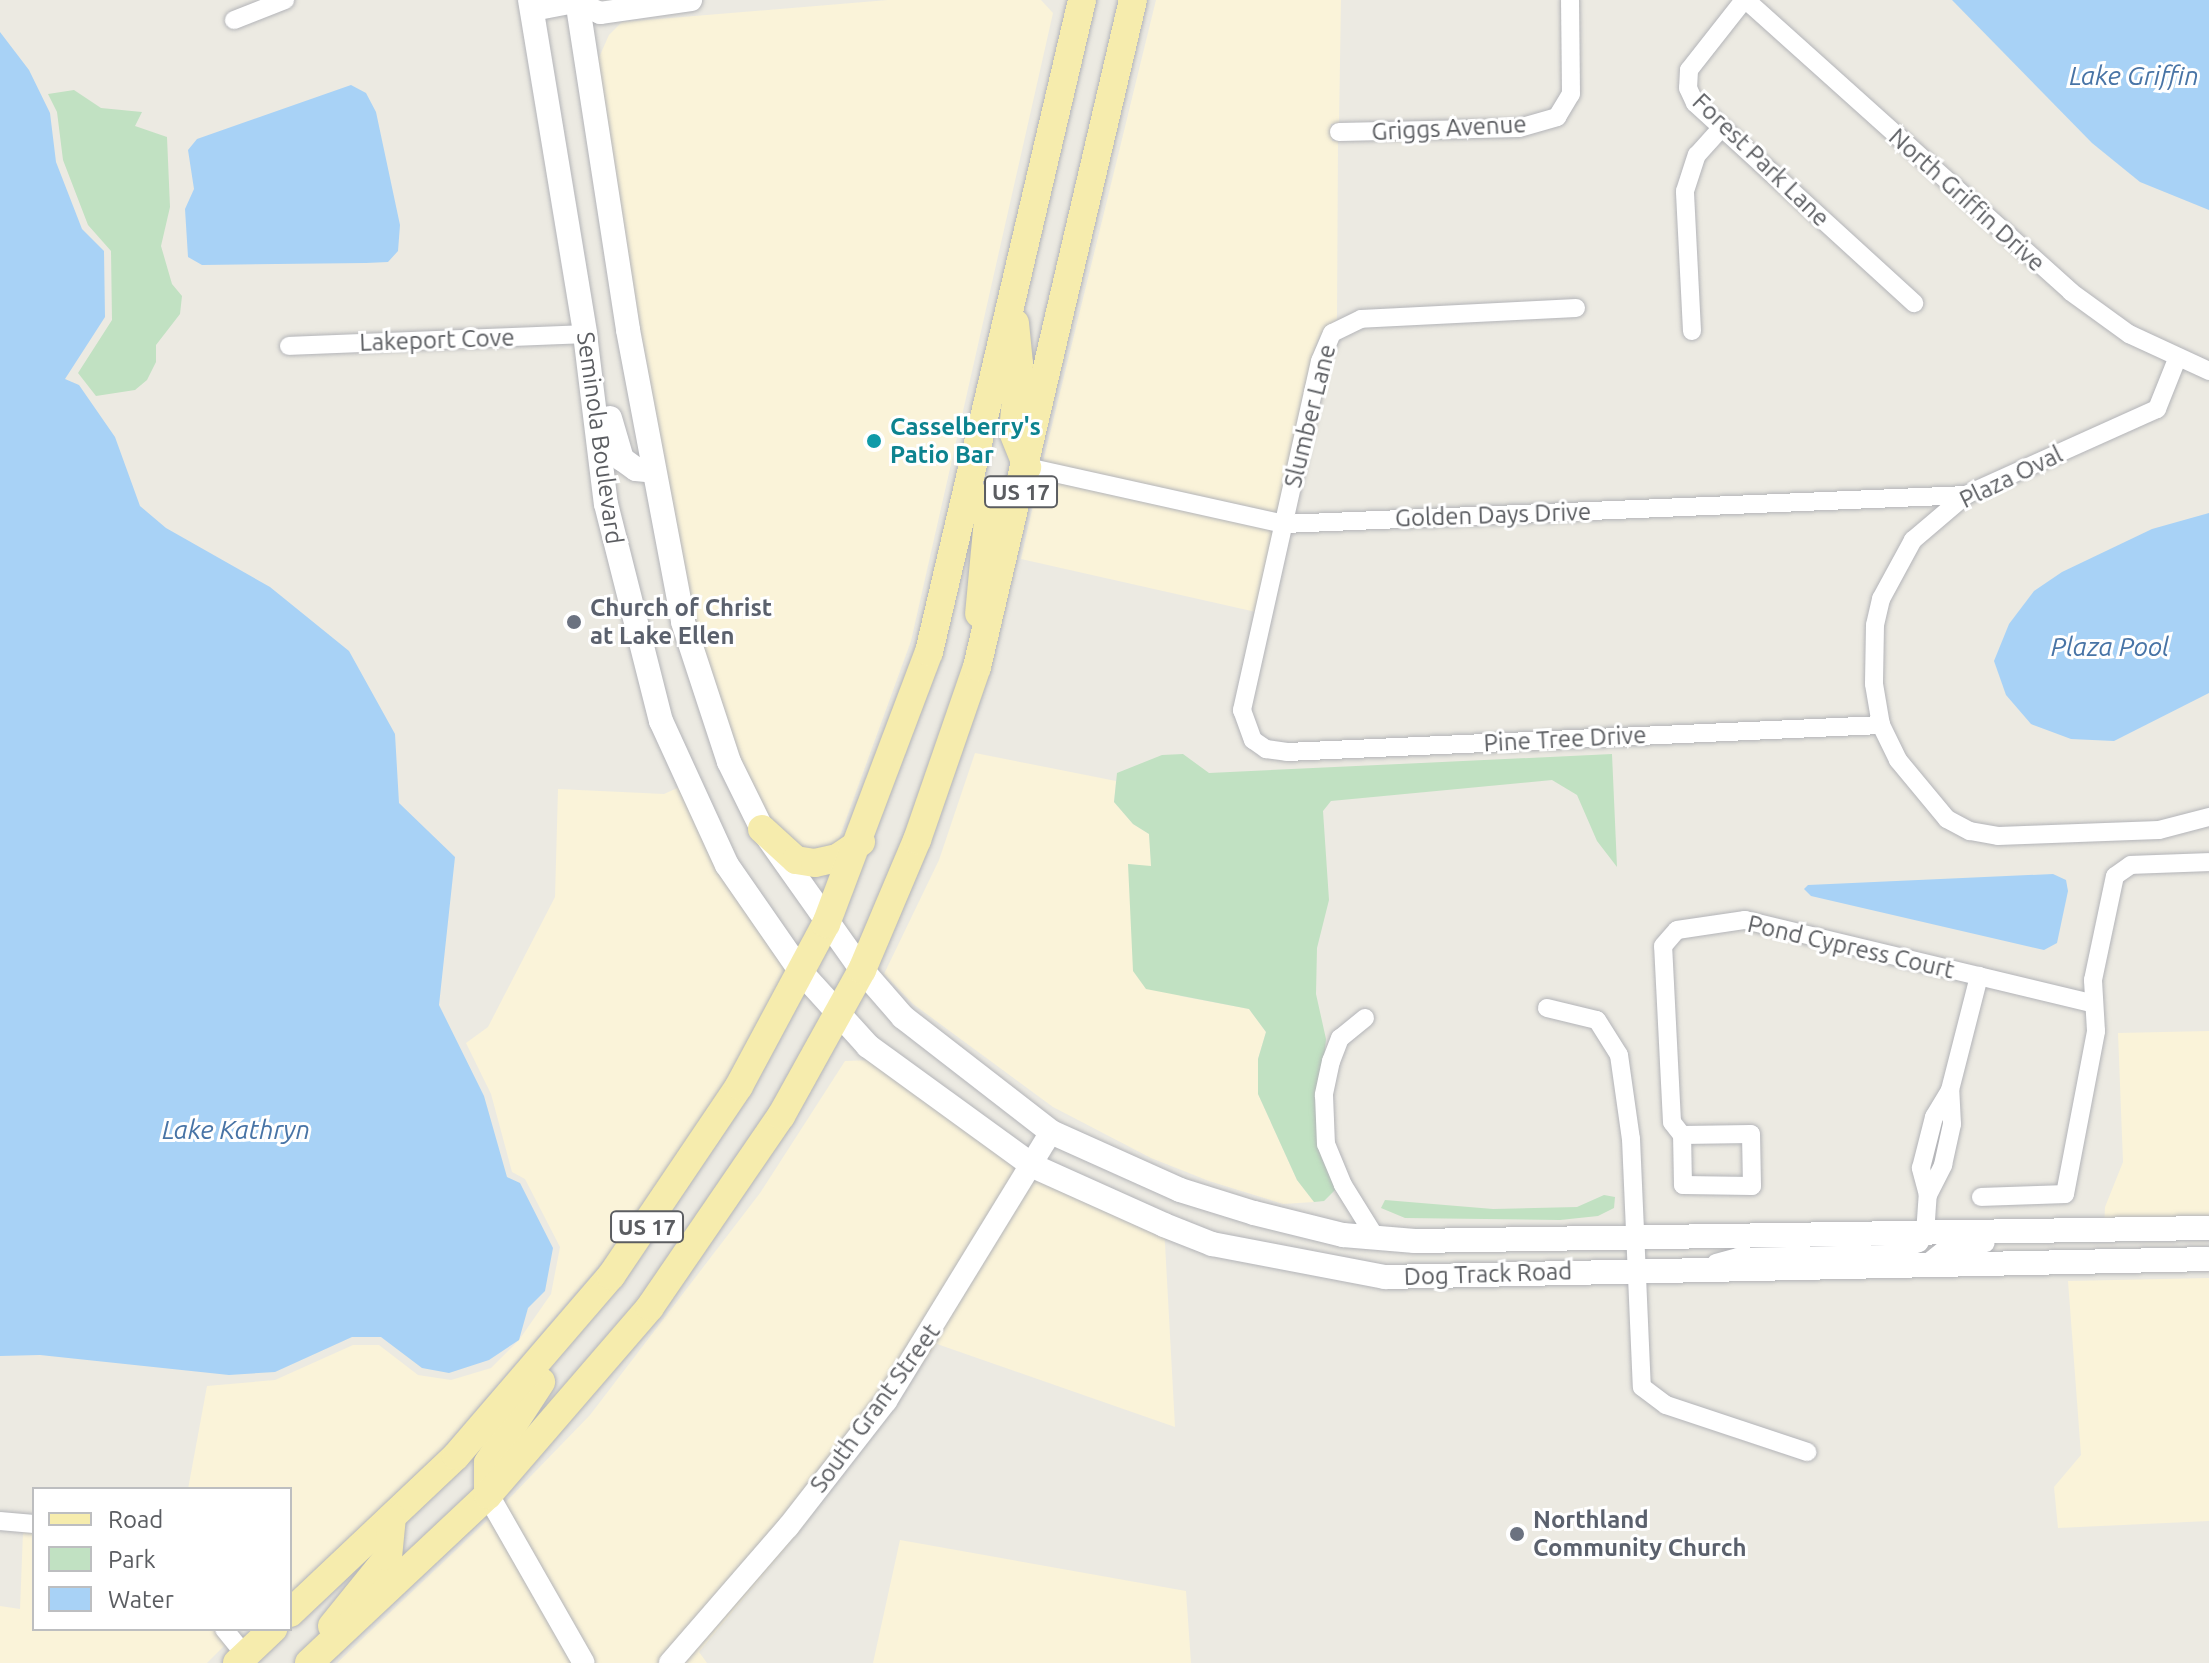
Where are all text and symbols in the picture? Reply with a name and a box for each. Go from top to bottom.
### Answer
water label: Lake Griffin [2069,60,2199,92]
street label: Forest Park Lane [1687,87,1835,233]
street label: Griggs Avenue [1371,110,1527,146]
street label: North Griffin Drive [1883,122,2051,278]
street label: Lakeport Cove [359,323,515,357]
street label: Seminola Boulevard [571,330,629,546]
street label: Slumber Lane [1278,341,1342,491]
place label: Casselberry's Patio Bar [890,413,1041,469]
marker: Casselberry's Patio Bar [865,432,883,450]
street label: Plaza Oval [1955,440,2067,514]
road number: US 17 [983,474,1059,510]
street label: Golden Days Drive [1394,497,1592,533]
place label: Church of Christ at Lake Ellen [590,594,772,650]
marker: Church of Christ at Lake Ellen [565,613,583,631]
water label: Plaza Pool [2051,631,2169,663]
street label: Pine Tree Drive [1483,720,1647,758]
street label: Pond Cypress Court [1745,909,1957,985]
water label: Lake Kathryn [162,1114,310,1146]
road number: US 17 [609,1209,685,1245]
street label: Dog Track Road [1403,1257,1573,1291]
street label: South Grant Street [804,1318,946,1498]
legend [32,1487,292,1631]
text: Road [108,1506,163,1533]
place label: Northland Community Church [1533,1506,1747,1562]
marker: Northland Community Church [1508,1525,1526,1543]
text: Park [108,1546,156,1573]
text: Water [108,1586,174,1613]

